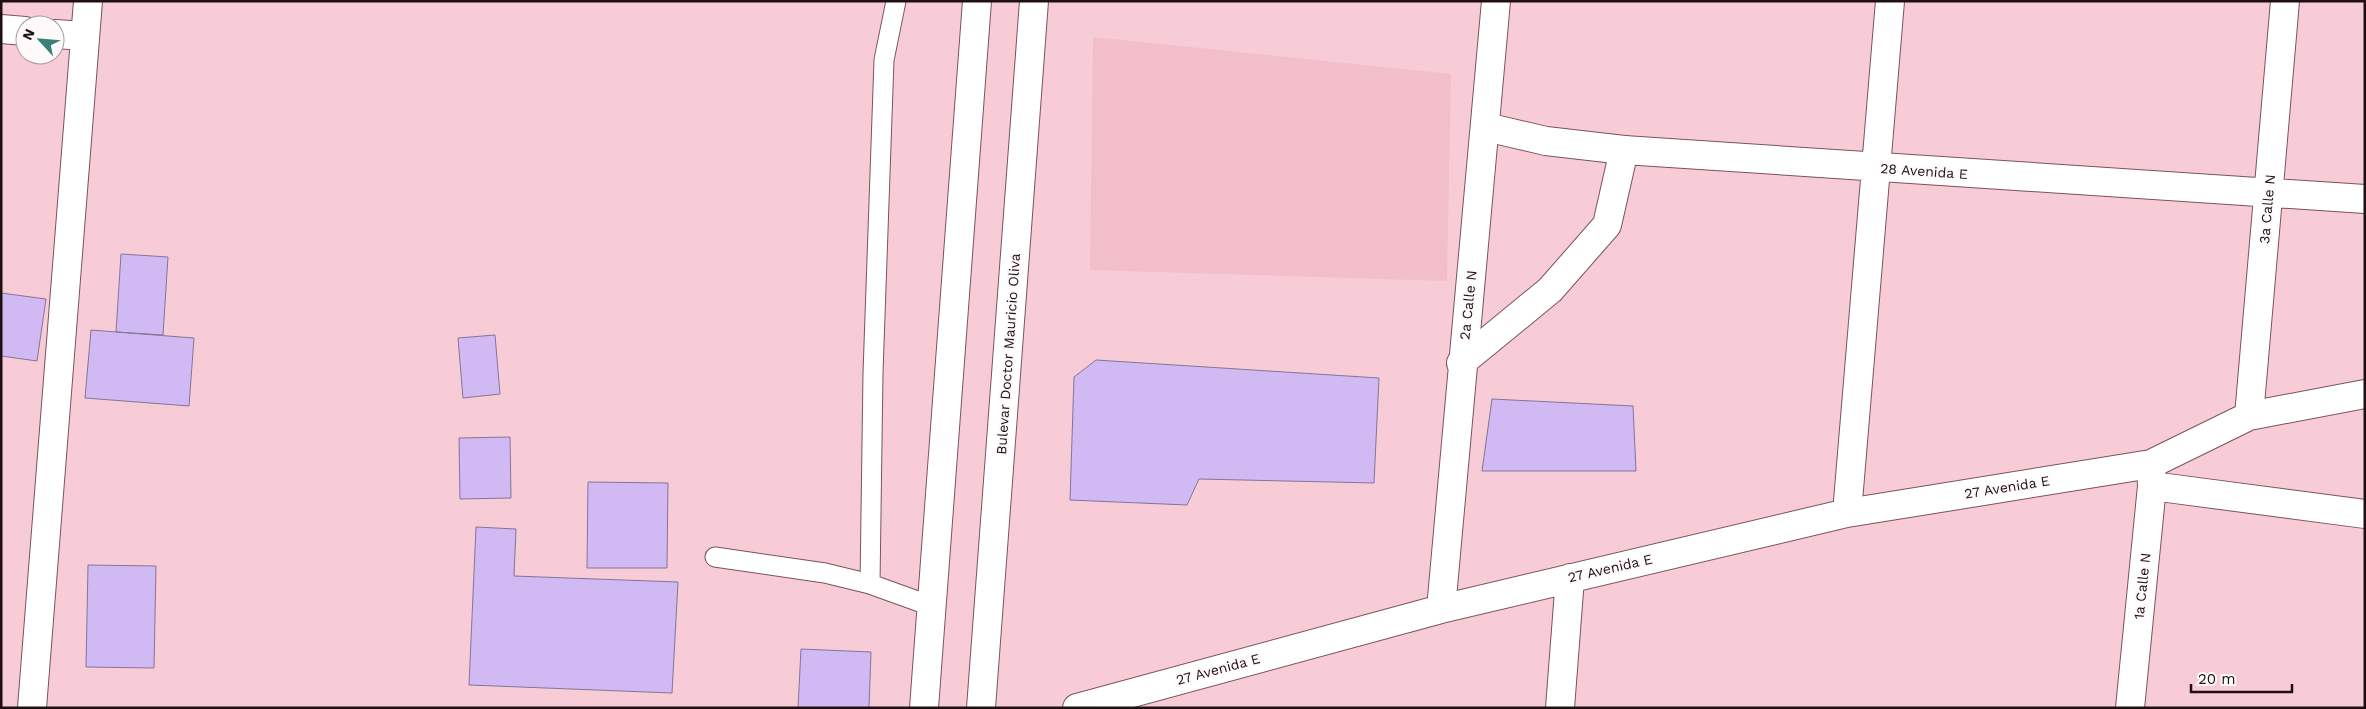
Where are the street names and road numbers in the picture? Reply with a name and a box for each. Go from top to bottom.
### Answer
street label: 28 Avenida E [1880,160,1968,182]
street label: 3a Calle N [2256,174,2278,244]
street label: Bulevar Doctor Mauricio Oliva [993,253,1023,455]
street label: 2a Calle N [1456,269,1480,341]
street label: 27 Avenida E [1963,472,2051,502]
street label: 27 Avenida E [1566,551,1654,585]
street label: 1a Calle N [2131,552,2153,620]
street label: 27 Avenida E [1174,650,1262,688]

